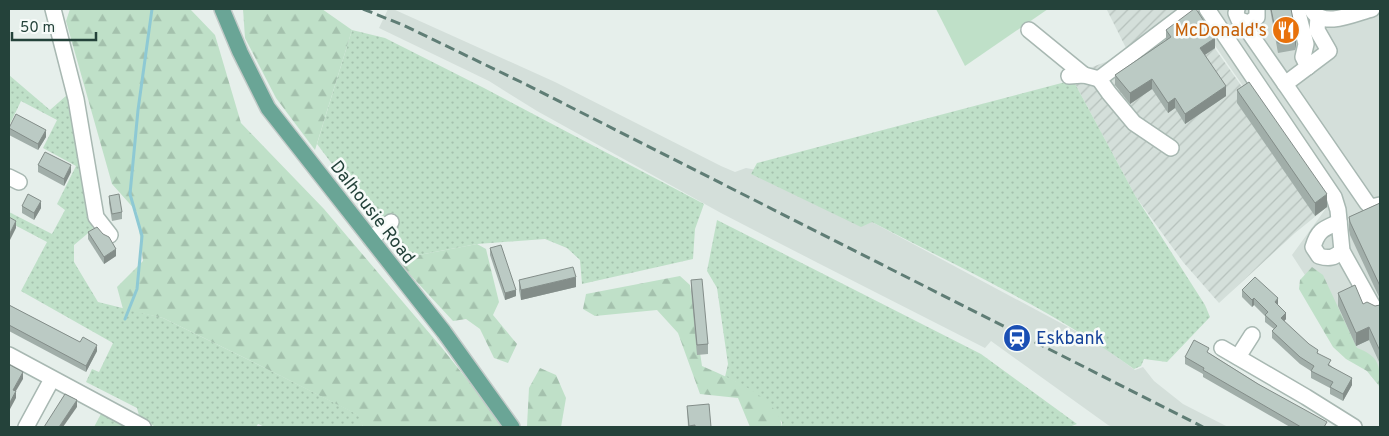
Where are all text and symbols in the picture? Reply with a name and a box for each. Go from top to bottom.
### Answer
scale bar [12,10,96,42]
restaurant icon: McDonald's [1271,15,1301,45]
text: 50 m [20,19,55,38]
place label: McDonald's [1175,20,1267,43]
street label: Dalhousie Road [324,156,419,269]
station icon: Eskbank [1002,323,1032,353]
place label: Eskbank [1036,328,1104,351]

